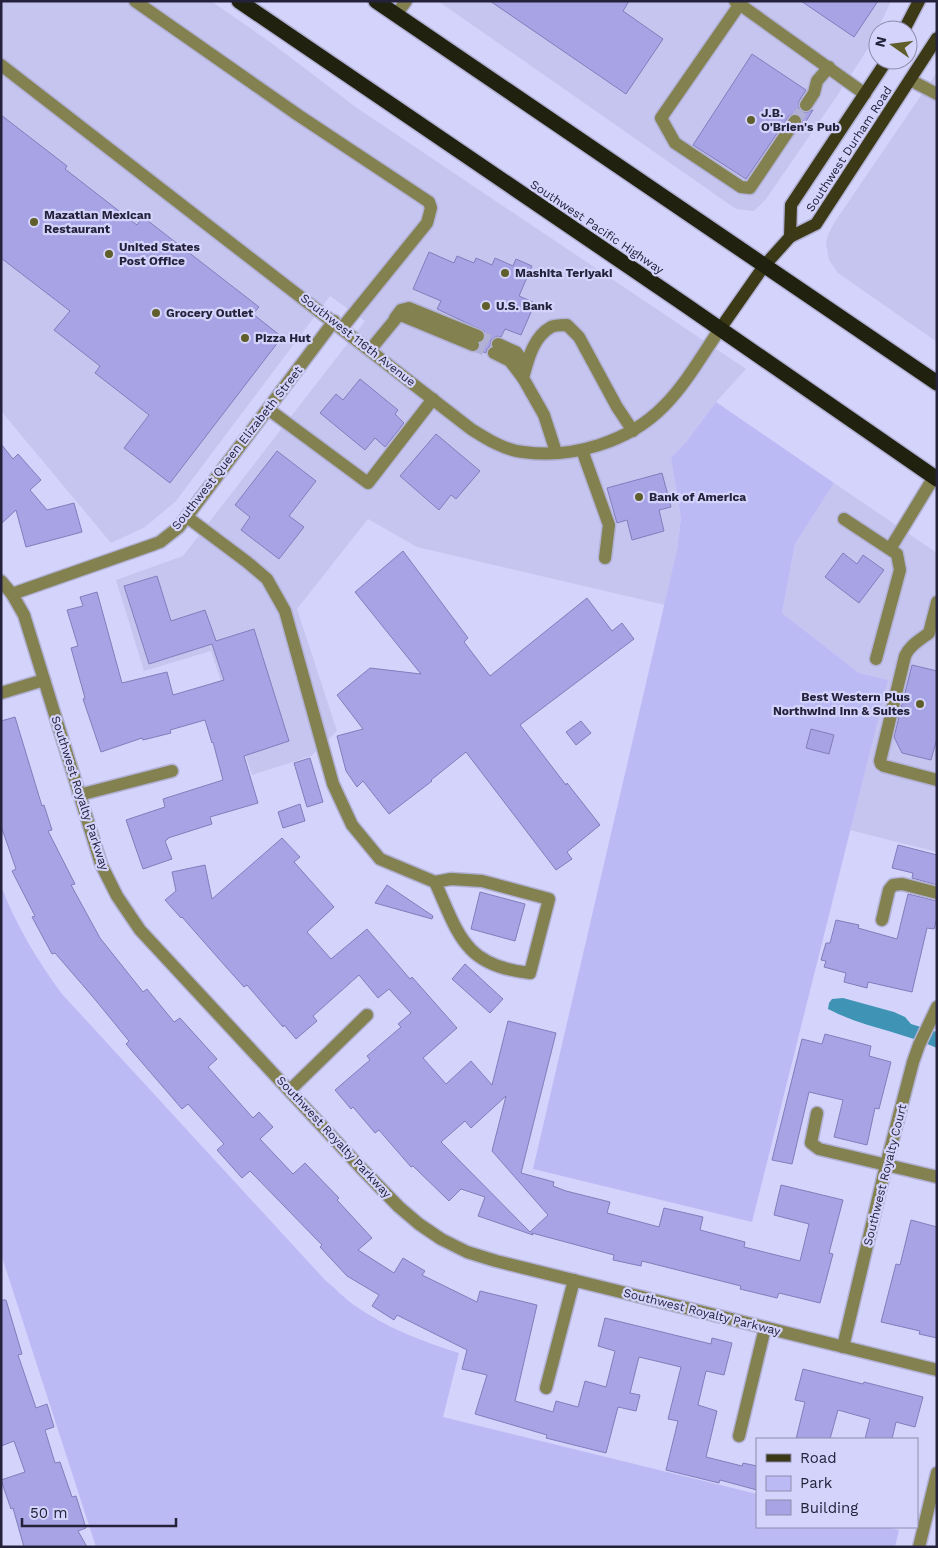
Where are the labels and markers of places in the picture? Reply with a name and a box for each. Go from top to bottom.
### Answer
place label: J.B. O'Brien's Pub [761,106,840,134]
marker: J.B. O'Brien's Pub [745,114,757,126]
place label: Mazatlan Mexican Restaurant [44,208,151,236]
marker: Mazatlan Mexican Restaurant [28,216,40,228]
place label: United States Post Office [119,240,201,268]
marker: United States Post Office [103,248,115,260]
place label: Mashita Teriyaki [515,266,612,280]
marker: Mashita Teriyaki [499,267,511,279]
place label: U.S. Bank [496,299,553,313]
marker: U.S. Bank [480,300,492,312]
place label: Grocery Outlet [166,306,254,320]
marker: Grocery Outlet [150,307,162,319]
place label: Pizza Hut [255,331,311,345]
marker: Pizza Hut [239,332,251,344]
place label: Bank of America [649,490,746,504]
marker: Bank of America [633,491,645,503]
place label: Best Western Plus Northwind Inn & Suites [773,690,911,718]
marker: Best Western Plus Northwind Inn & Suites [914,698,926,710]

